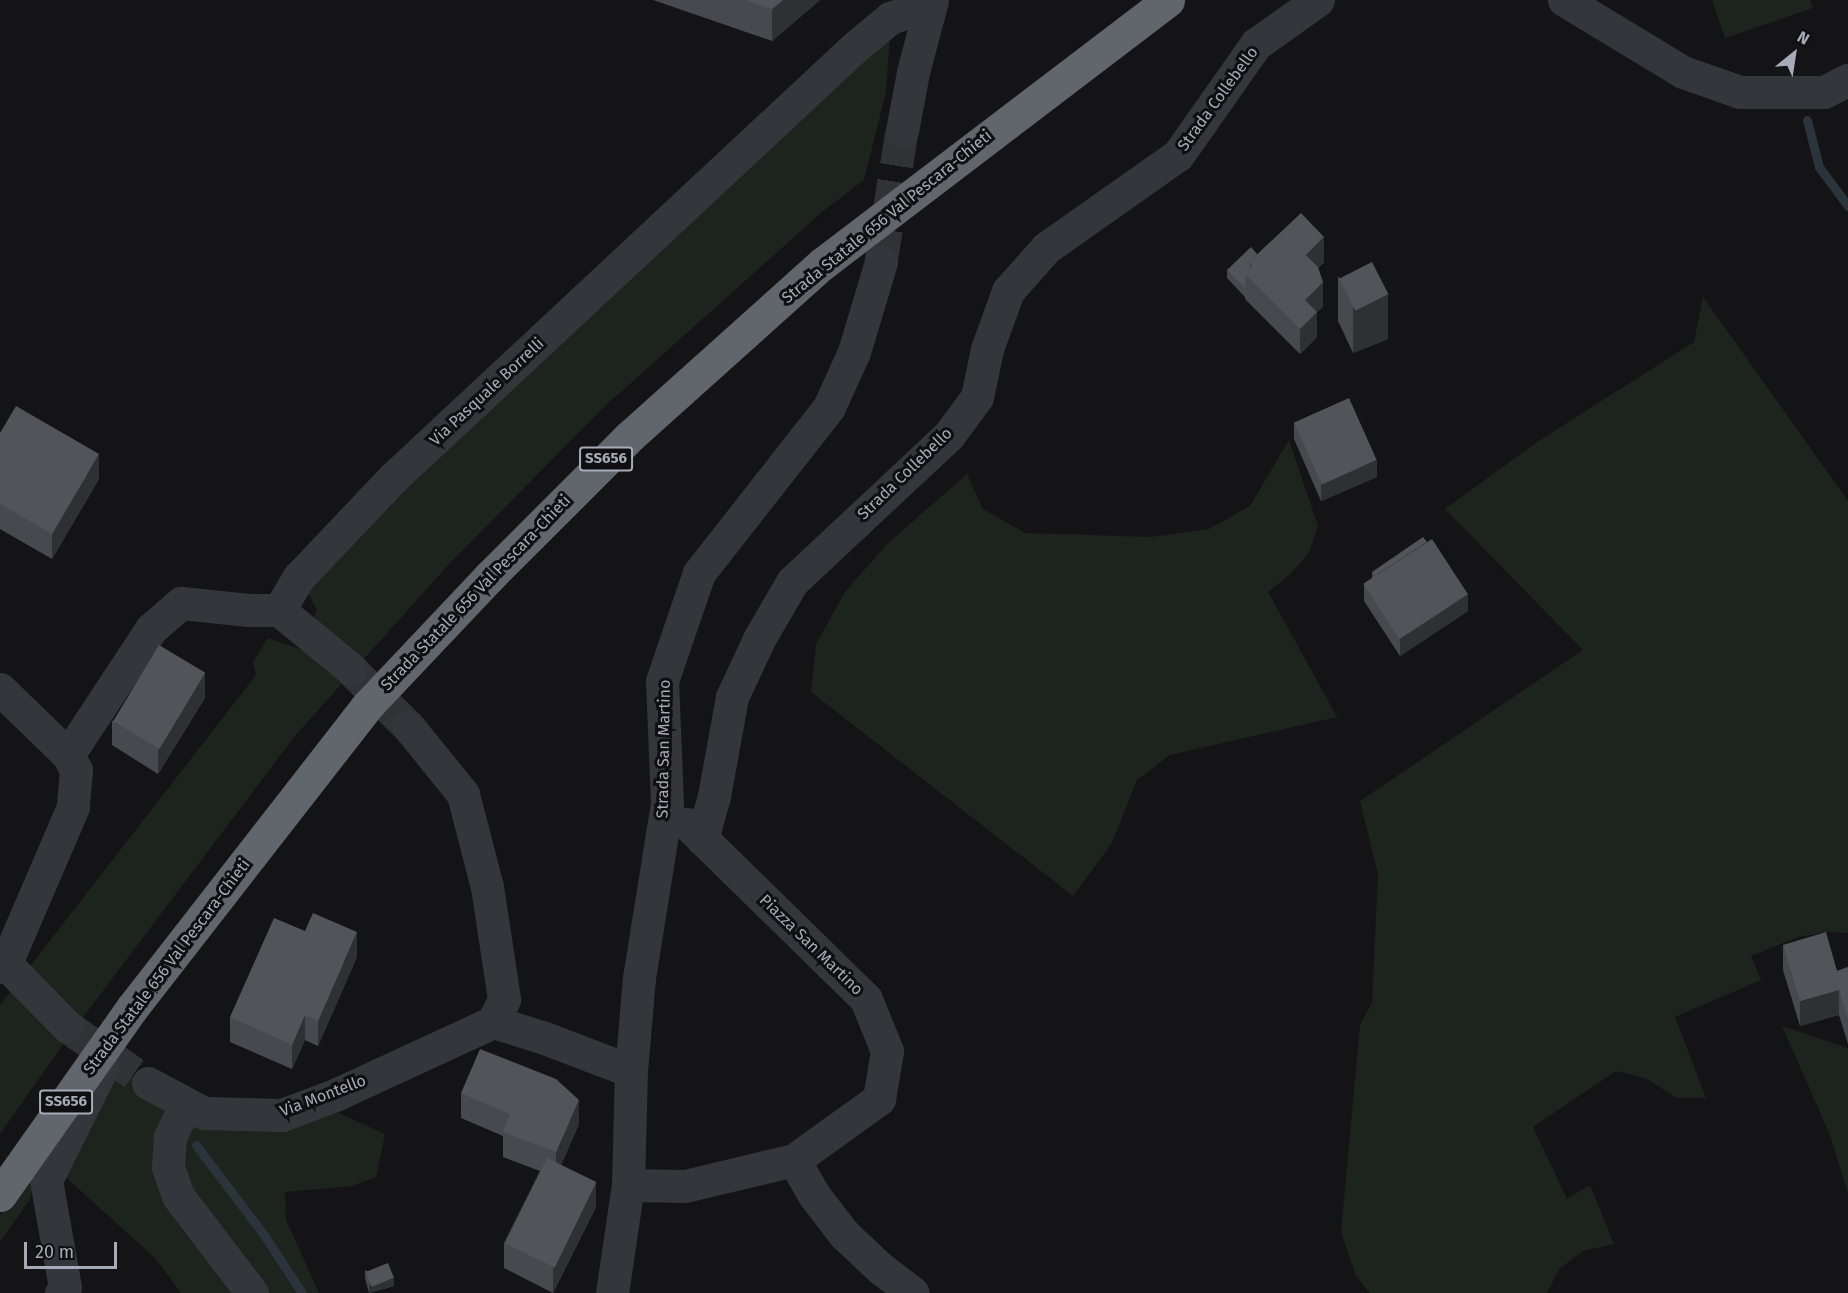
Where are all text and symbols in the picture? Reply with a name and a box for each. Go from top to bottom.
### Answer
north arrow [1764,24,1824,84]
text: N [1794,27,1813,49]
street label: Strada Collebello [1174,43,1262,155]
street label: Strada Statale 656 Val Pescara-Chieti [778,126,996,308]
street label: Via Pasquale Borrelli [426,334,548,450]
street label: Strada Collebello [854,424,956,524]
road number: SS656 [579,447,633,471]
street label: Strada Statale 656 Val Pescara-Chieti [377,491,575,695]
street label: Strada San Martino [653,679,675,819]
street label: Strada Statale 656 Val Pescara-Chieti [80,856,254,1078]
street label: Piazza San Martino [755,891,867,999]
street label: Via Montello [277,1071,369,1121]
road number: SS656 [39,1090,93,1114]
scale bar [27,1230,120,1268]
text: 20 m [35,1241,74,1263]

